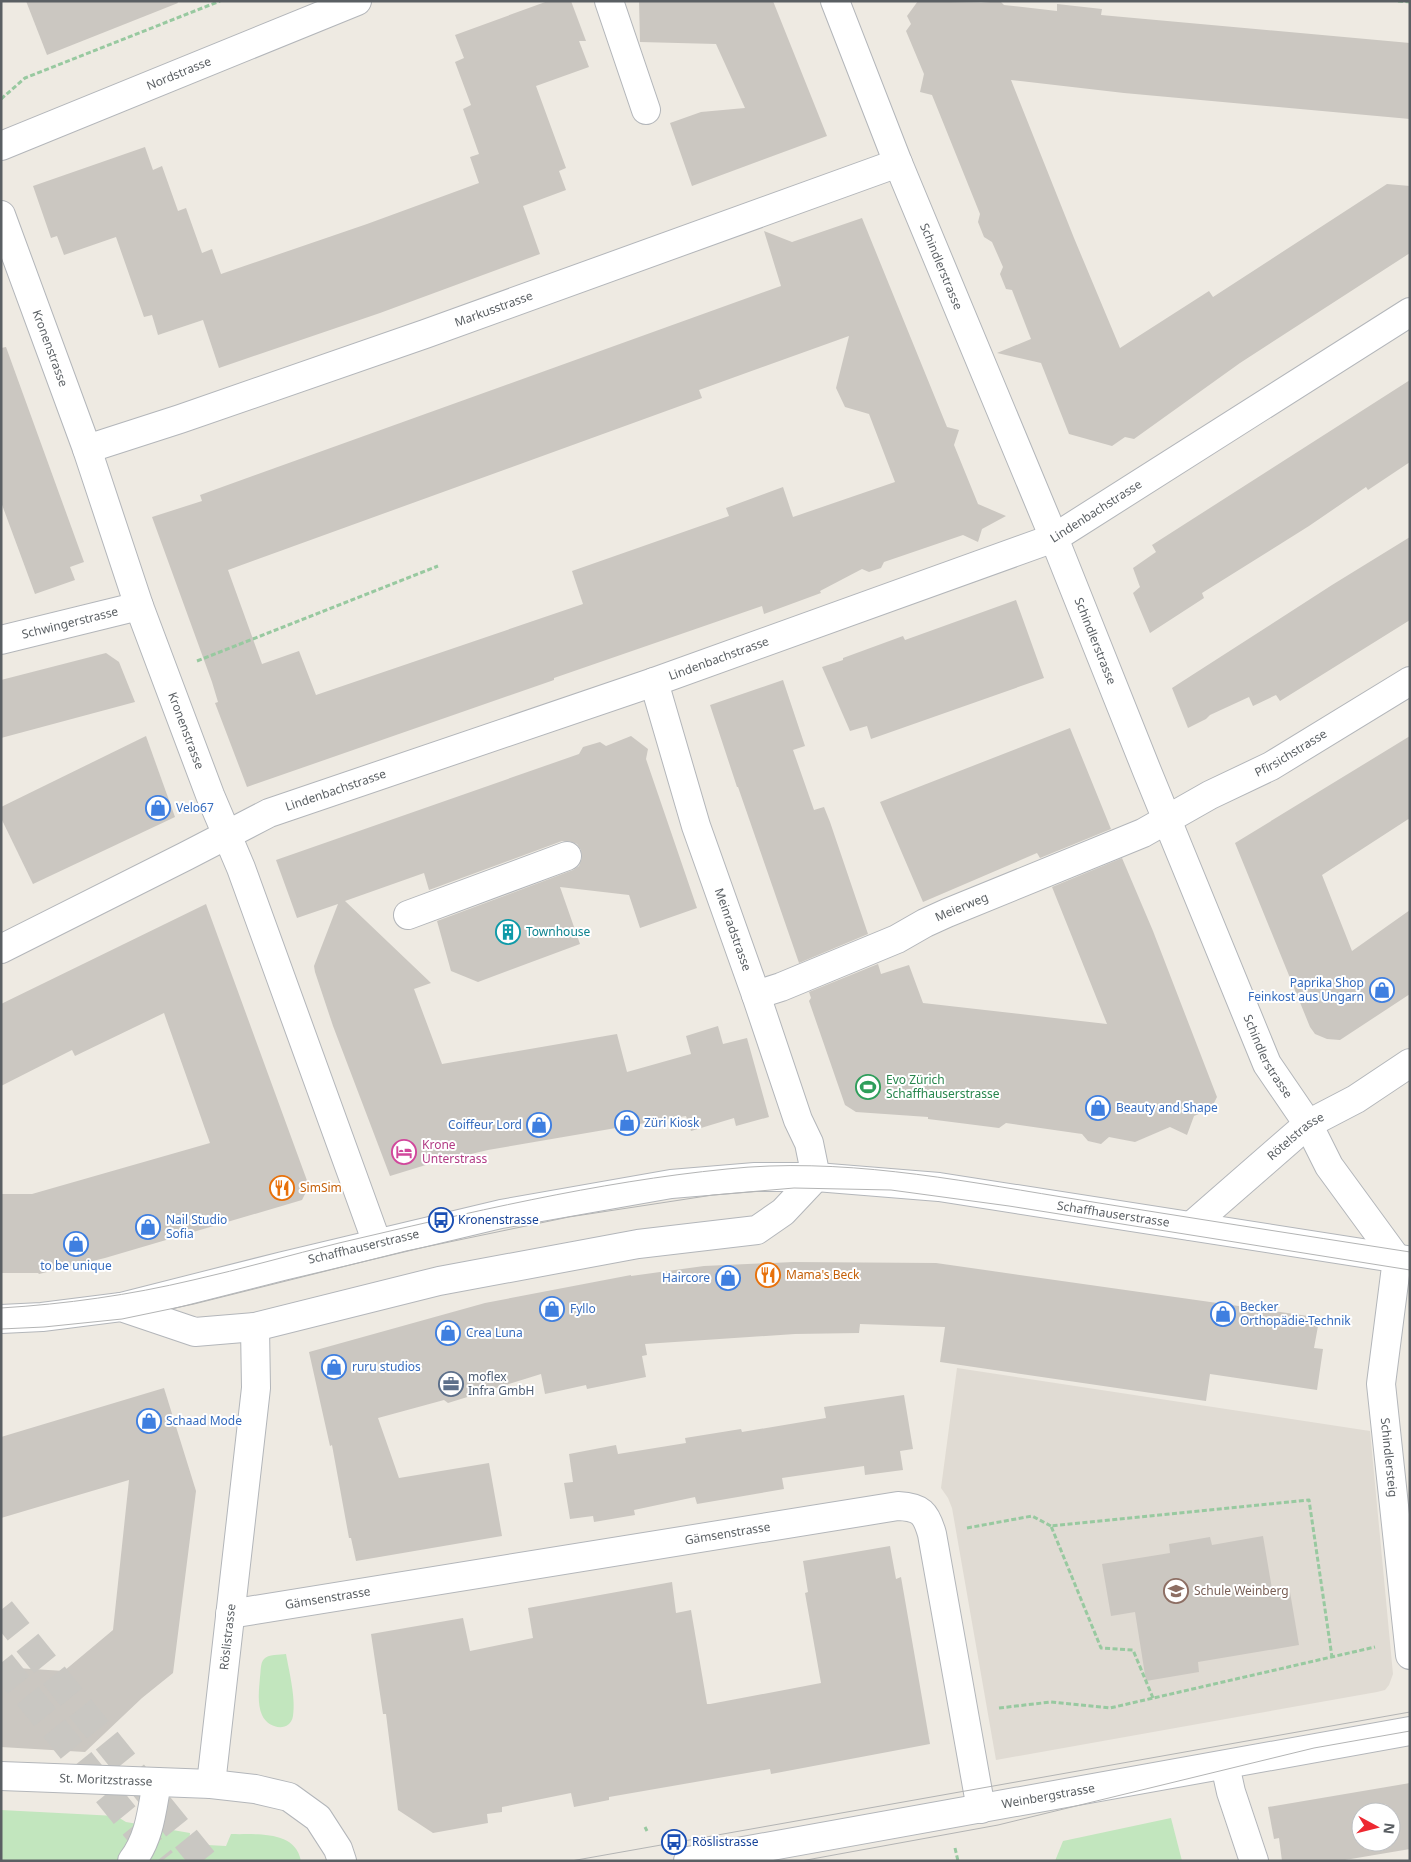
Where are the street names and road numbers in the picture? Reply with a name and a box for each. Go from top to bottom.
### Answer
street label: Nordstrasse [144,52,214,94]
street label: Schindlerstrasse [916,220,967,313]
street label: Markusstrasse [452,287,535,331]
street label: Kronenstrasse [29,307,72,389]
street label: Lindenbachstrasse [1047,475,1145,546]
street label: Schindlerstrasse [1071,595,1121,687]
street label: Schwingerstrasse [20,602,120,643]
street label: Lindenbachstrasse [666,632,771,684]
street label: Kronenstrasse [164,690,209,772]
street label: Pfirsichstrasse [1252,725,1330,781]
street label: Lindenbachstrasse [283,765,388,815]
street label: Meinradstrasse [711,886,756,973]
street label: Meierweg [932,888,991,925]
street label: Schindlerstrasse [1240,1012,1297,1101]
street label: Rötelstrasse [1263,1108,1327,1164]
street label: Schaffhauserstrasse [1056,1197,1171,1231]
street label: Schaffhauserstrasse [306,1225,421,1268]
street label: Schindlersteig [1377,1417,1402,1498]
street label: Gämsenstrasse [683,1518,772,1548]
street label: Gämsenstrasse [284,1582,372,1613]
street label: Röslistrasse [215,1603,239,1671]
street label: St. Moritzstrasse [59,1769,153,1790]
street label: Weinbergstrasse [1000,1779,1096,1812]

